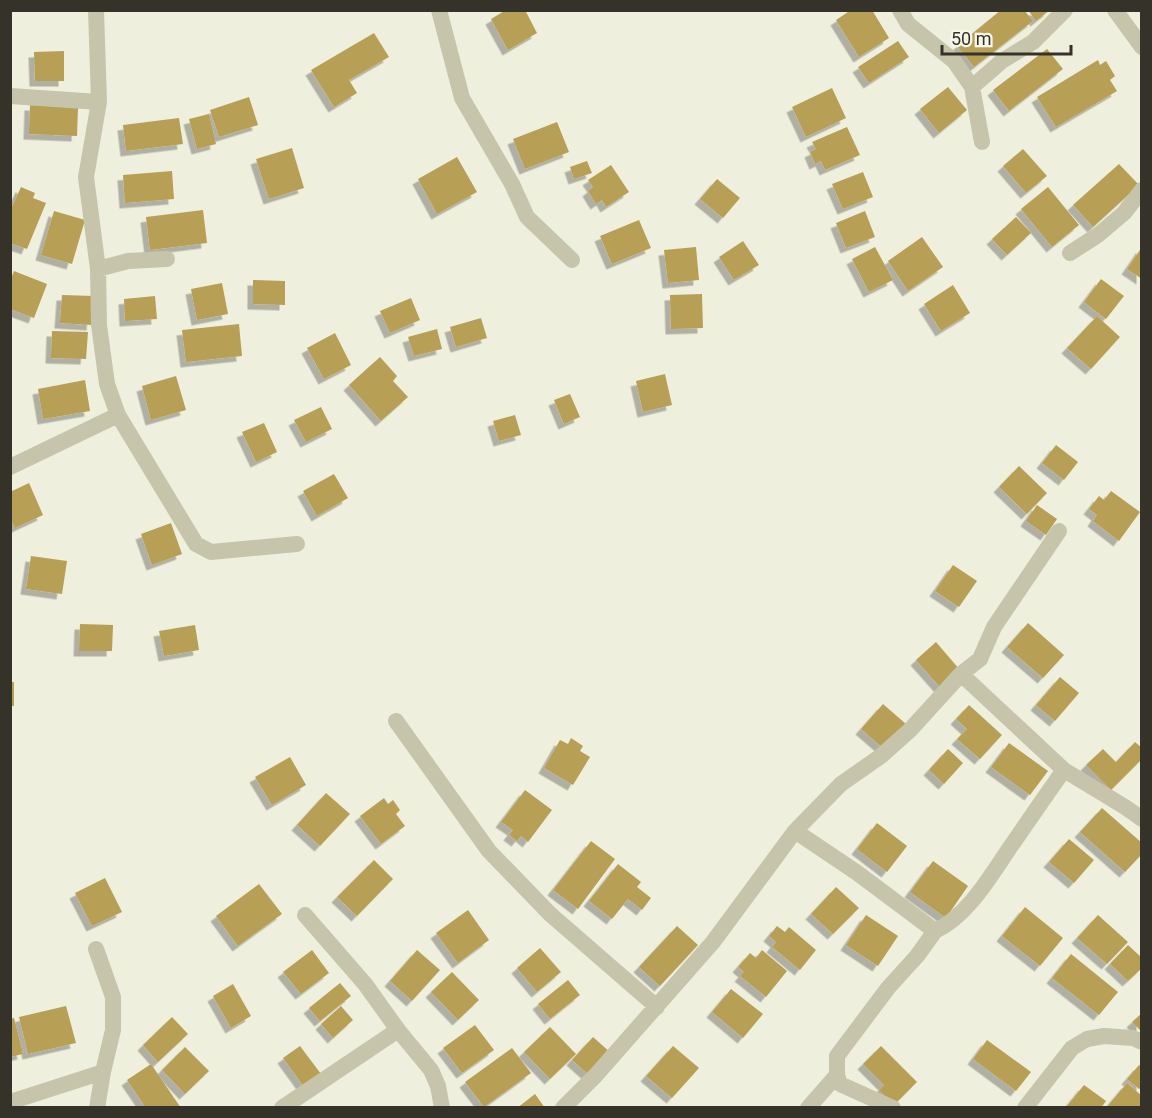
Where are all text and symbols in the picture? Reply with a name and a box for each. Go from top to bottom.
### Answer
scale bar [942,18,1071,56]
text: 50 m [951,28,991,49]

